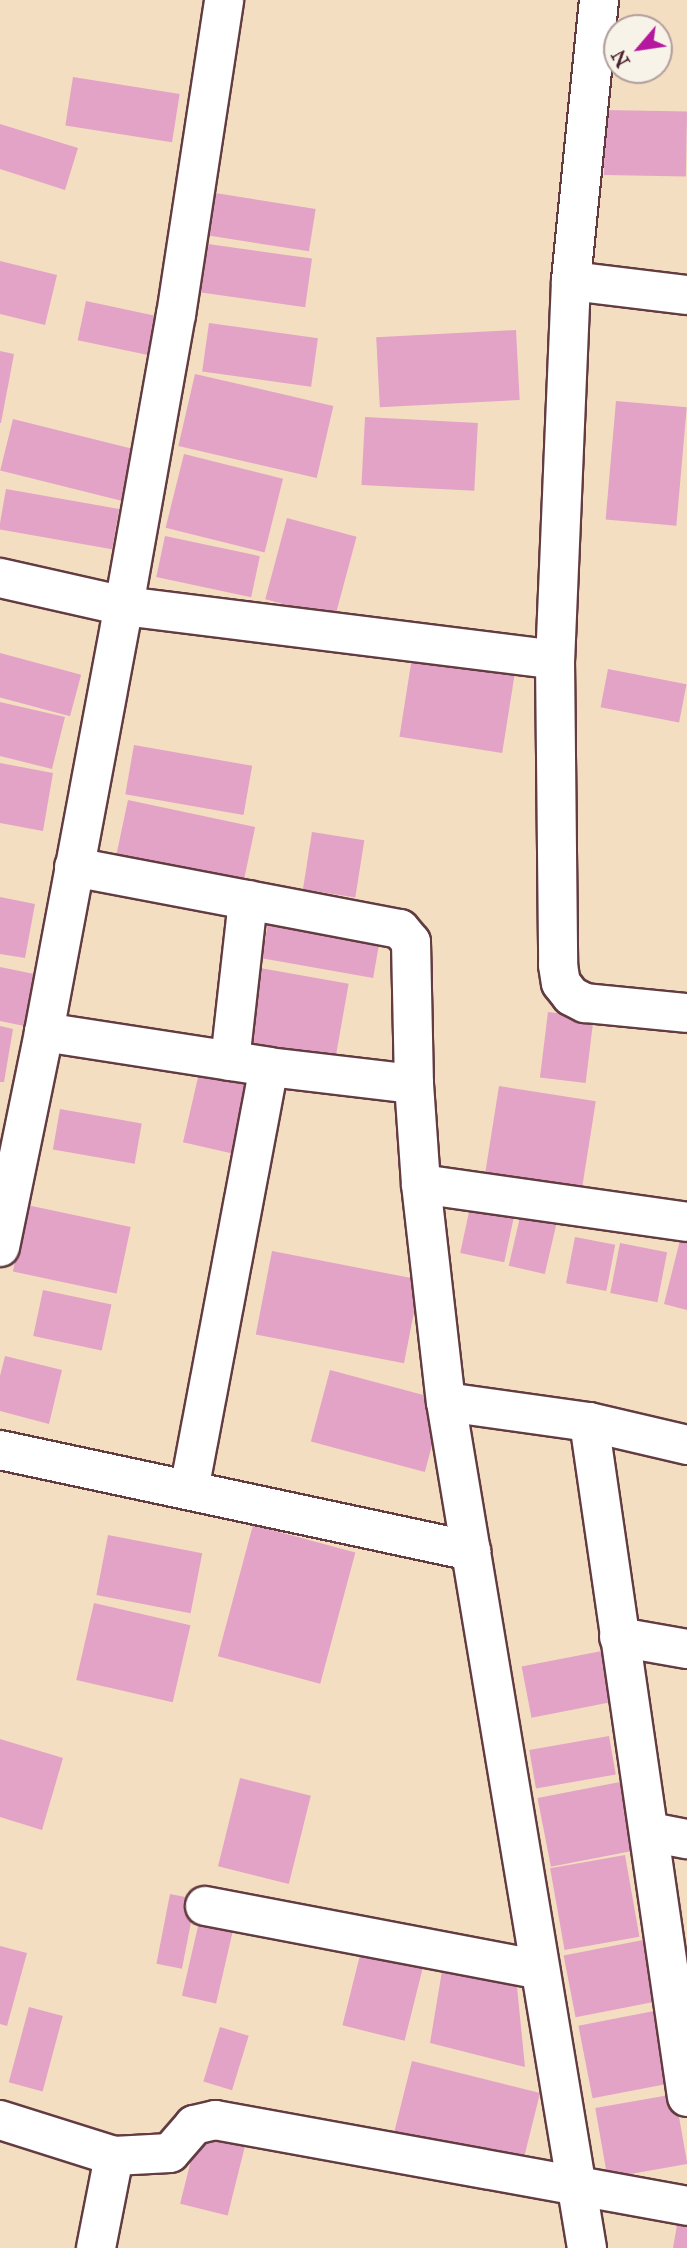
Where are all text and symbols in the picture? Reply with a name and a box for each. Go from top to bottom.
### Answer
north arrow [603,14,673,84]
text: N [607,46,635,71]

